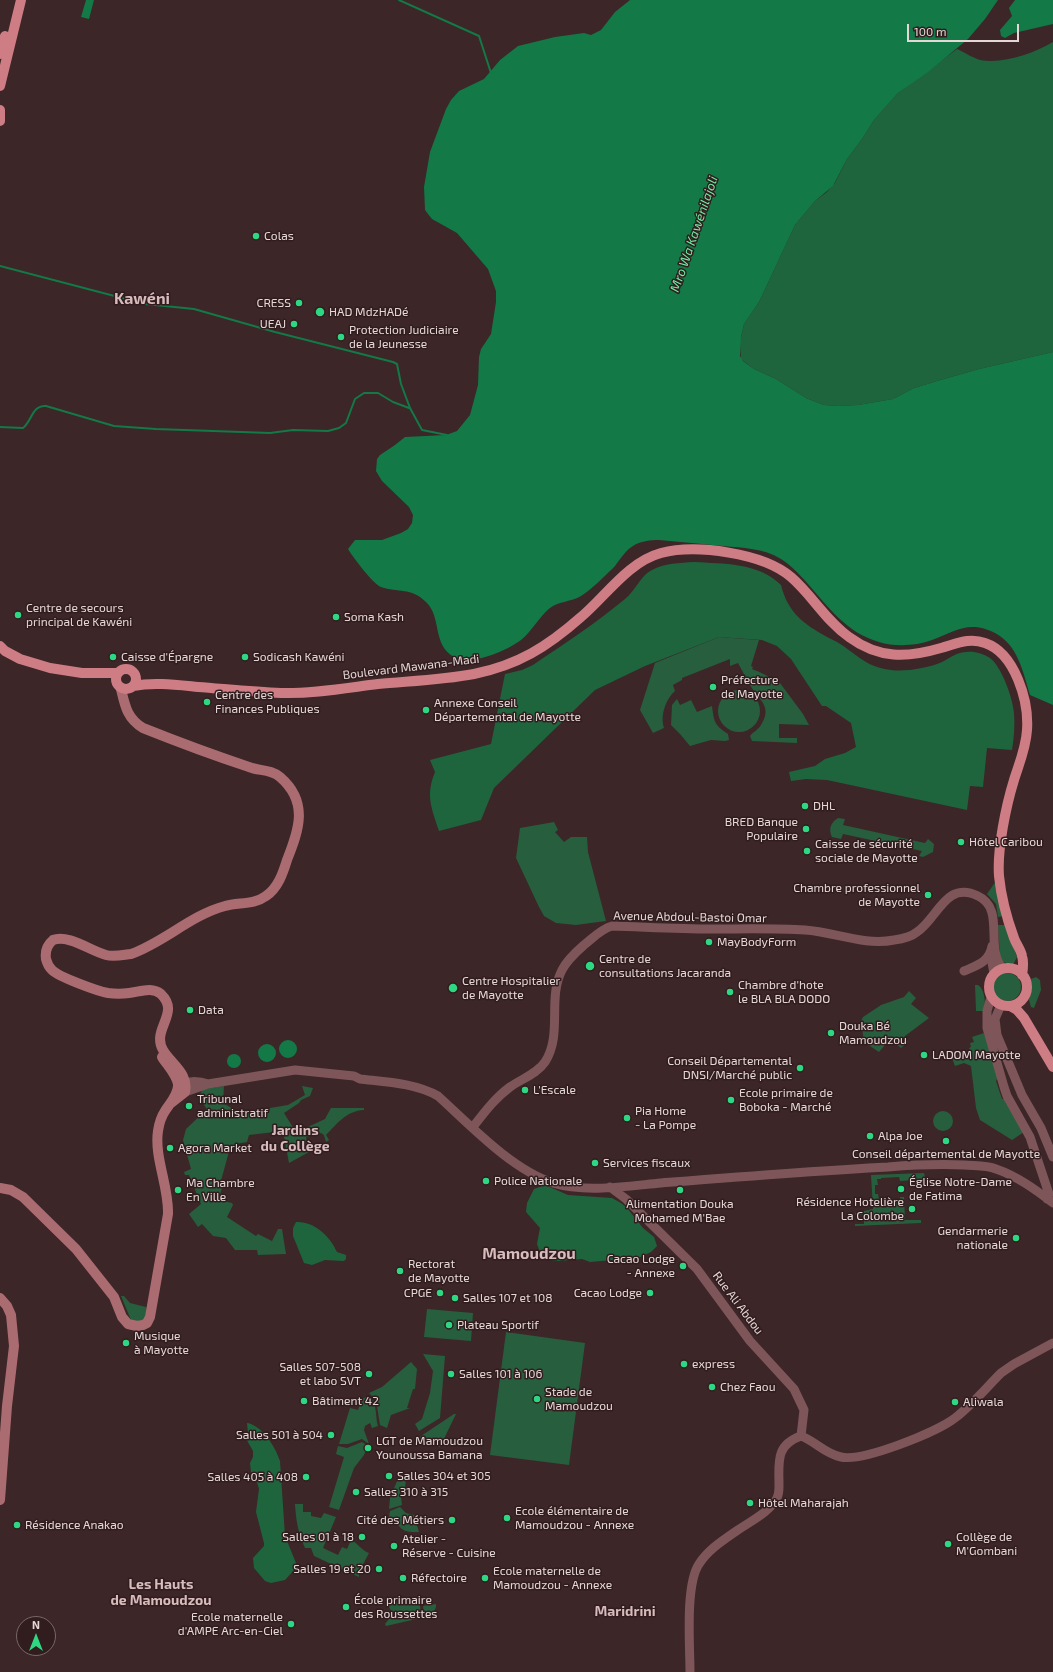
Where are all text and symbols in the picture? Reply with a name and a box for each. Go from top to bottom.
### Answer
scale bar [909,16,1021,42]
text: 100 m [914,24,946,38]
water label: Mro Wa Kawénilajoli [667,174,721,294]
place label: Colas [264,229,294,243]
marker: Colas [251,231,261,241]
district label: Kawéni [114,289,170,309]
place label: CRESS [257,296,291,310]
marker: CRESS [294,298,304,308]
place label: HAD MdzHADé [329,305,409,319]
marker: HAD MdzHADé [314,306,326,318]
place label: UEAJ [260,317,286,331]
marker: UEAJ [289,319,299,329]
place label: Protection Judiciaire de la Jeunesse [349,323,459,351]
marker: Protection Judiciaire de la Jeunesse [336,332,346,342]
place label: Centre de secours principal de Kawéni [26,601,132,629]
marker: Centre de secours principal de Kawéni [13,610,23,620]
place label: Soma Kash [344,610,404,624]
marker: Soma Kash [331,612,341,622]
place label: Caisse d'Épargne [121,650,213,664]
place label: Sodicash Kawéni [253,650,345,664]
street label: Boulevard Mawana-Madi [342,651,480,683]
marker: Caisse d'Épargne [108,652,118,662]
marker: Sodicash Kawéni [240,652,250,662]
place label: Préfecture de Mayotte [721,673,783,701]
marker: Préfecture de Mayotte [708,682,718,692]
place label: Centre des Finances Publiques [215,688,319,716]
place label: Annexe Conseil Départemental de Mayotte [434,696,581,724]
marker: Centre des Finances Publiques [202,697,212,707]
marker: Annexe Conseil Départemental de Mayotte [421,705,431,715]
place label: DHL [813,799,835,813]
marker: DHL [800,801,810,811]
place label: BRED Banque Populaire [725,815,798,843]
marker: BRED Banque Populaire [801,824,811,834]
place label: Hôtel Caribou [969,835,1043,849]
place label: Caisse de sécurité sociale de Mayotte [815,837,918,865]
marker: Hôtel Caribou [956,837,966,847]
marker: Caisse de sécurité sociale de Mayotte [802,846,812,856]
place label: Chambre professionnel de Mayotte [793,881,920,909]
marker: Chambre professionnel de Mayotte [923,890,933,900]
street label: Avenue Abdoul-Bastoi Omar [613,908,767,926]
place label: MayBodyForm [717,935,796,949]
marker: MayBodyForm [704,937,714,947]
place label: Centre de consultations Jacaranda [599,952,731,980]
marker: Centre de consultations Jacaranda [584,960,596,972]
place label: Centre Hospitalier de Mayotte [462,974,560,1002]
place label: Chambre d'hote le BLA BLA DODO [738,978,830,1006]
marker: Centre Hospitalier de Mayotte [447,982,459,994]
marker: Chambre d'hote le BLA BLA DODO [725,987,735,997]
place label: Data [198,1003,224,1017]
marker: Data [185,1005,195,1015]
place label: Douka Bé Mamoudzou [839,1019,907,1047]
marker: Douka Bé Mamoudzou [826,1028,836,1038]
place label: LADOM Mayotte [932,1048,1021,1062]
marker: LADOM Mayotte [919,1050,929,1060]
place label: Conseil Départemental DNSI/Marché public [667,1054,792,1082]
marker: Conseil Départemental DNSI/Marché public [795,1063,805,1073]
place label: L'Escale [533,1083,576,1097]
marker: L'Escale [520,1085,530,1095]
place label: Ecole primaire de Boboka - Marché [739,1086,833,1114]
place label: Tribunal administratif [197,1092,268,1120]
marker: Ecole primaire de Boboka - Marché [726,1095,736,1105]
marker: Tribunal administratif [184,1101,194,1111]
place label: Pia Home - La Pompe [635,1104,696,1132]
marker: Pia Home - La Pompe [622,1113,632,1123]
district label: Jardins du Collège [260,1122,330,1154]
place label: Alpa Joe [878,1129,923,1143]
marker: Alpa Joe [865,1131,875,1141]
marker: Conseil départemental de Mayotte [941,1136,951,1146]
place label: Agora Market [178,1141,252,1155]
marker: Agora Market [165,1143,175,1153]
place label: Conseil départemental de Mayotte [852,1147,1040,1161]
place label: Services fiscaux [603,1156,690,1170]
marker: Services fiscaux [590,1158,600,1168]
place label: Police Nationale [494,1174,582,1188]
place label: Église Notre-Dame de Fatima [909,1175,1012,1203]
place label: Ma Chambre En Ville [186,1176,255,1204]
marker: Police Nationale [481,1176,491,1186]
marker: Église Notre-Dame de Fatima [896,1184,906,1194]
marker: Ma Chambre En Ville [173,1185,183,1195]
marker: Alimentation Douka Mohamed M'Bae [675,1185,685,1195]
place label: Résidence Hotelière La Colombe [796,1195,904,1223]
place label: Alimentation Douka Mohamed M'Bae [626,1197,734,1225]
marker: Résidence Hotelière La Colombe [907,1204,917,1214]
place label: Gendarmerie nationale [938,1224,1008,1252]
marker: Gendarmerie nationale [1011,1233,1021,1243]
district label: Mamoudzou [482,1244,576,1264]
place label: Cacao Lodge - Annexe [607,1252,675,1280]
place label: Rectorat de Mayotte [408,1257,470,1285]
marker: Cacao Lodge - Annexe [678,1261,688,1271]
marker: Rectorat de Mayotte [395,1266,405,1276]
street label: Rue Ali Abdou [710,1269,766,1337]
place label: CPGE [404,1286,432,1300]
place label: Cacao Lodge [574,1286,642,1300]
marker: CPGE [435,1288,445,1298]
marker: Cacao Lodge [645,1288,655,1298]
place label: Salles 107 et 108 [463,1291,552,1305]
marker: Salles 107 et 108 [450,1293,460,1303]
place label: Plateau Sportif [457,1318,539,1332]
marker: Plateau Sportif [444,1320,454,1330]
place label: Musique à Mayotte [134,1329,189,1357]
marker: Musique à Mayotte [121,1338,131,1348]
place label: express [692,1357,735,1371]
marker: express [679,1359,689,1369]
place label: Salles 507-508 et labo SVT [279,1360,361,1388]
place label: Salles 101 à 106 [459,1367,542,1381]
marker: Salles 507-508 et labo SVT [364,1369,374,1379]
marker: Salles 101 à 106 [446,1369,456,1379]
place label: Chez Faou [720,1380,775,1394]
marker: Chez Faou [707,1382,717,1392]
place label: Stade de Mamoudzou [545,1385,613,1413]
place label: Bâtiment 42 [312,1394,379,1408]
marker: Stade de Mamoudzou [532,1394,542,1404]
place label: Aliwala [963,1395,1004,1409]
marker: Bâtiment 42 [299,1396,309,1406]
marker: Aliwala [950,1397,960,1407]
place label: Salles 501 à 504 [236,1428,323,1442]
marker: Salles 501 à 504 [326,1430,336,1440]
place label: LGT de Mamoudzou Younoussa Bamana [376,1434,483,1462]
marker: LGT de Mamoudzou Younoussa Bamana [363,1443,373,1453]
place label: Salles 304 et 305 [397,1469,491,1483]
place label: Salles 405 à 408 [207,1470,298,1484]
marker: Salles 304 et 305 [384,1471,394,1481]
marker: Salles 405 à 408 [301,1472,311,1482]
place label: Salles 310 à 315 [364,1485,448,1499]
marker: Salles 310 à 315 [351,1487,361,1497]
place label: Hôtel Maharajah [758,1496,849,1510]
marker: Hôtel Maharajah [745,1498,755,1508]
place label: Ecole élémentaire de Mamoudzou - Annexe [515,1504,634,1532]
place label: Cité des Métiers [357,1513,444,1527]
marker: Ecole élémentaire de Mamoudzou - Annexe [502,1513,512,1523]
marker: Cité des Métiers [447,1515,457,1525]
place label: Résidence Anakao [25,1518,124,1532]
marker: Résidence Anakao [12,1520,22,1530]
place label: Salles 01 à 18 [282,1530,354,1544]
place label: Collège de M'Gombani [956,1530,1017,1558]
marker: Salles 01 à 18 [357,1532,367,1542]
place label: Atelier - Réserve - Cuisine [402,1532,496,1560]
marker: Collège de M'Gombani [943,1539,953,1549]
marker: Atelier - Réserve - Cuisine [389,1541,399,1551]
place label: Salles 19 et 20 [293,1562,371,1576]
marker: Salles 19 et 20 [374,1564,384,1574]
place label: Ecole maternelle de Mamoudzou - Annexe [493,1564,612,1592]
place label: Réfectoire [411,1571,467,1585]
marker: Réfectoire [398,1573,408,1583]
marker: Ecole maternelle de Mamoudzou - Annexe [480,1573,490,1583]
district label: Les Hauts de Mamoudzou [110,1576,212,1608]
place label: École primaire des Roussettes [354,1593,437,1621]
marker: École primaire des Roussettes [341,1602,351,1612]
district label: Maridrini [594,1603,656,1619]
place label: Ecole maternelle d'AMPE Arc-en-Ciel [178,1610,283,1638]
north arrow [16,1616,56,1656]
text: N [32,1618,40,1631]
marker: Ecole maternelle d'AMPE Arc-en-Ciel [286,1619,296,1629]

